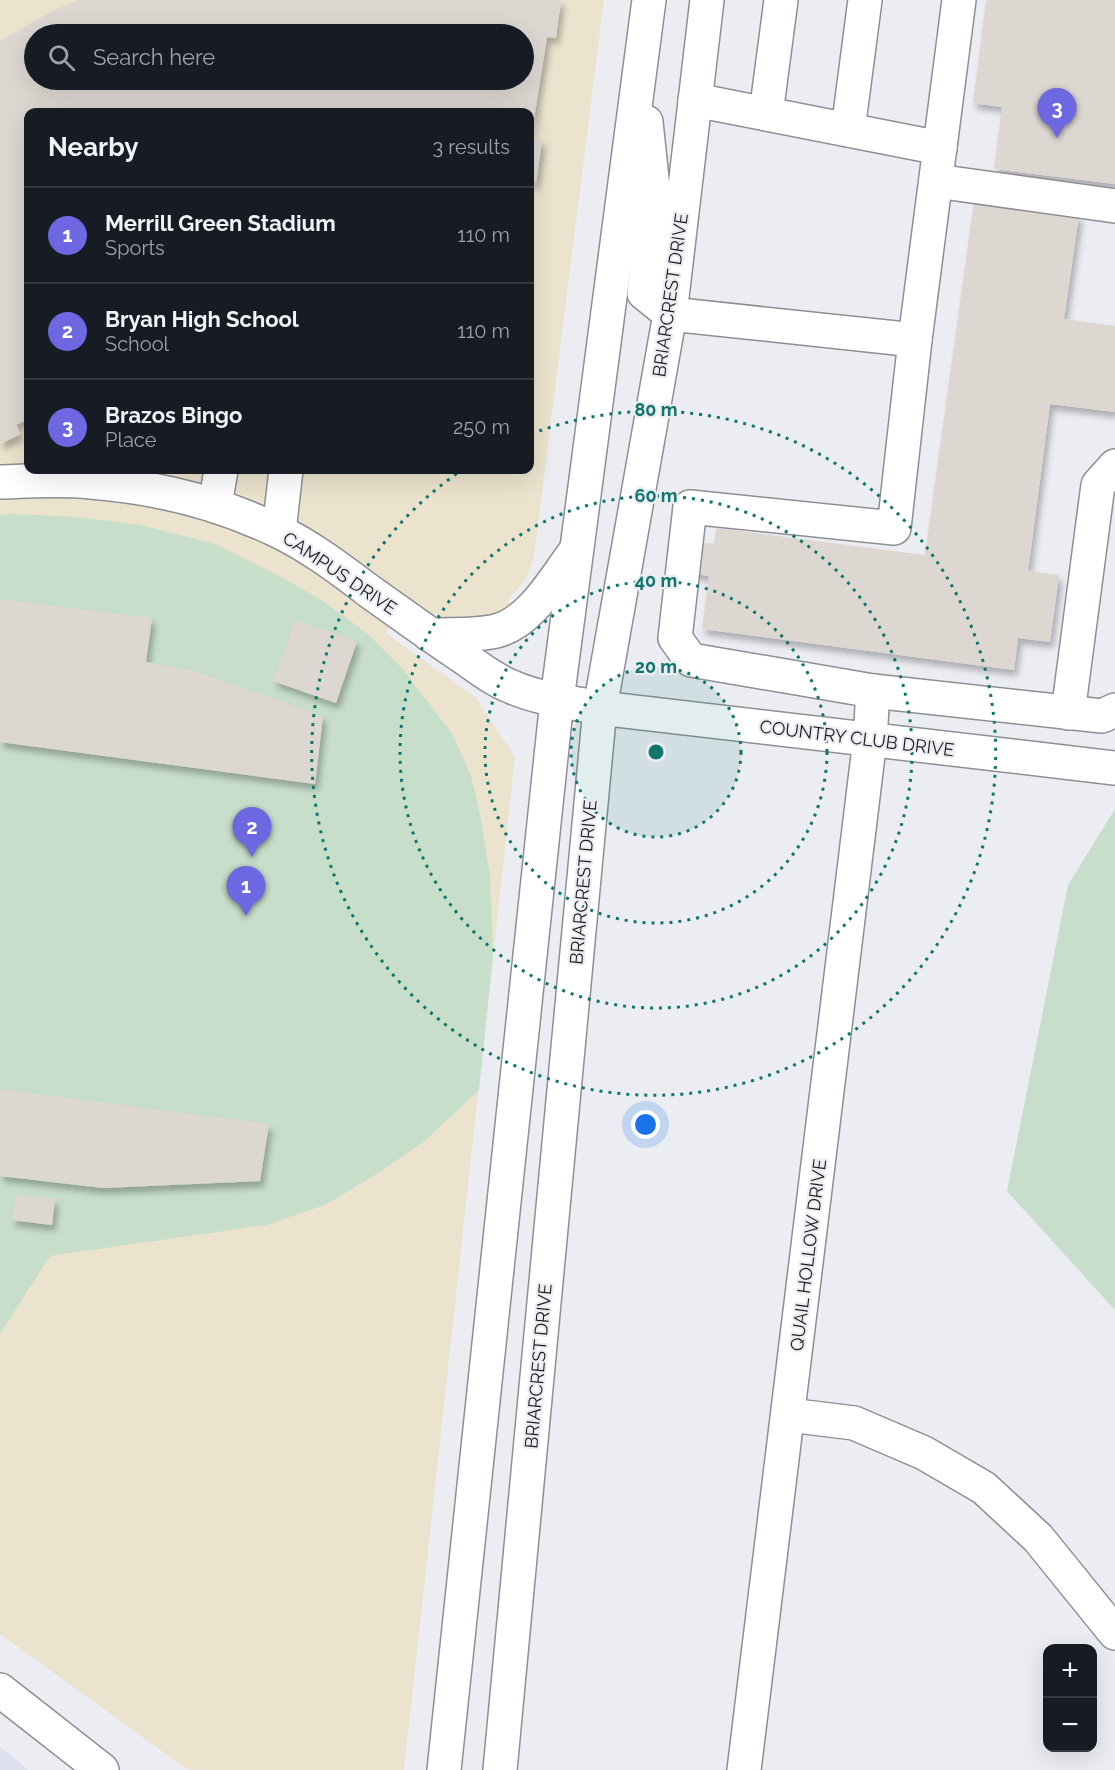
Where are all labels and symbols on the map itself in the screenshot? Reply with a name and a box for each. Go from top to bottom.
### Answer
pin: 3 [1038,88,1076,138]
street label: BRIARCREST DRIVE [648,212,692,378]
text: 80 m [634,399,678,420]
text: 60 m [634,485,678,506]
street label: CAMPUS DRIVE [279,527,401,619]
text: 40 m [635,570,677,591]
text: 20 m [635,656,677,677]
street label: COUNTRY CLUB DRIVE [759,716,955,760]
centre of rings [646,742,666,762]
street label: BRIARCREST DRIVE [565,799,601,965]
pin: 2 [232,808,272,857]
pin: 1 [226,866,266,916]
your location [631,1110,660,1139]
street label: QUAIL HOLLOW DRIVE [786,1158,830,1352]
street label: BRIARCREST DRIVE [520,1283,556,1449]

